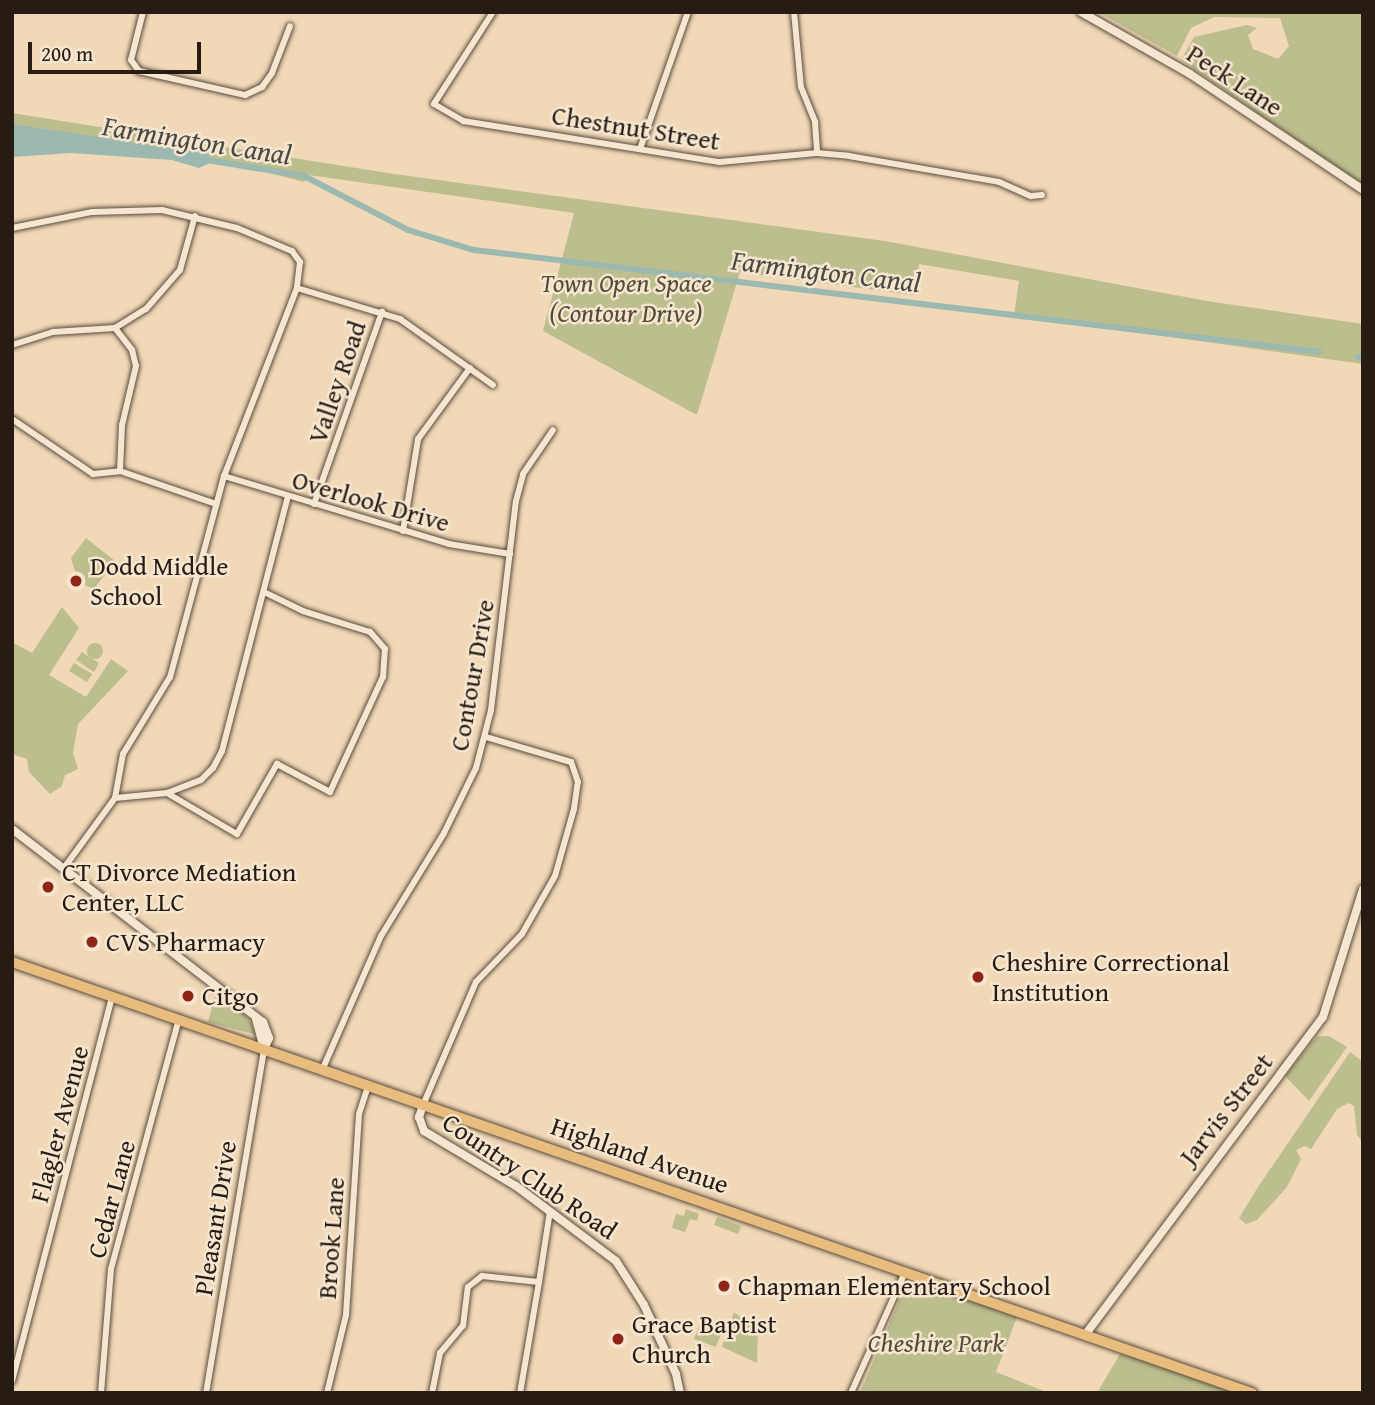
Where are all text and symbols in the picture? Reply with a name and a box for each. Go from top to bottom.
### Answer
scale bar [32,28,205,72]
text: 200 m [41,38,93,69]
street label: Peck Lane [1181,38,1289,122]
street label: Chestnut Street [550,99,722,157]
water label: Farmington Canal [100,108,294,172]
water label: Farmington Canal [729,243,923,299]
park label: Town Open Space (Contour Drive) [540,267,712,328]
street label: Valley Road [301,317,373,447]
street label: Overlook Drive [289,464,453,538]
place label: Dodd Middle School [90,550,228,612]
marker: Dodd Middle School [68,573,84,589]
street label: Contour Drive [443,597,501,753]
place label: CT Divorce Mediation Center, LLC [62,856,296,917]
marker: CT Divorce Mediation Center, LLC [40,879,56,895]
place label: CVS Pharmacy [106,926,265,958]
marker: CVS Pharmacy [84,934,100,950]
place label: Cheshire Correctional Institution [992,946,1229,1007]
marker: Cheshire Correctional Institution [970,969,986,985]
place label: Citgo [202,980,259,1012]
marker: Citgo [180,988,196,1004]
street label: Flagler Avenue [23,1042,95,1206]
street label: Jarvis Street [1173,1047,1279,1171]
street label: Country Club Road [437,1106,623,1246]
street label: Highland Avenue [547,1110,733,1200]
street label: Cedar Lane [80,1137,142,1261]
street label: Pleasant Drive [187,1138,243,1298]
street label: Brook Lane [311,1176,351,1300]
place label: Chapman Elementary School [738,1270,1051,1302]
marker: Chapman Elementary School [716,1278,732,1294]
place label: Grace Baptist Church [632,1308,777,1370]
park label: Cheshire Park [868,1327,1004,1359]
marker: Grace Baptist Church [610,1331,626,1347]

